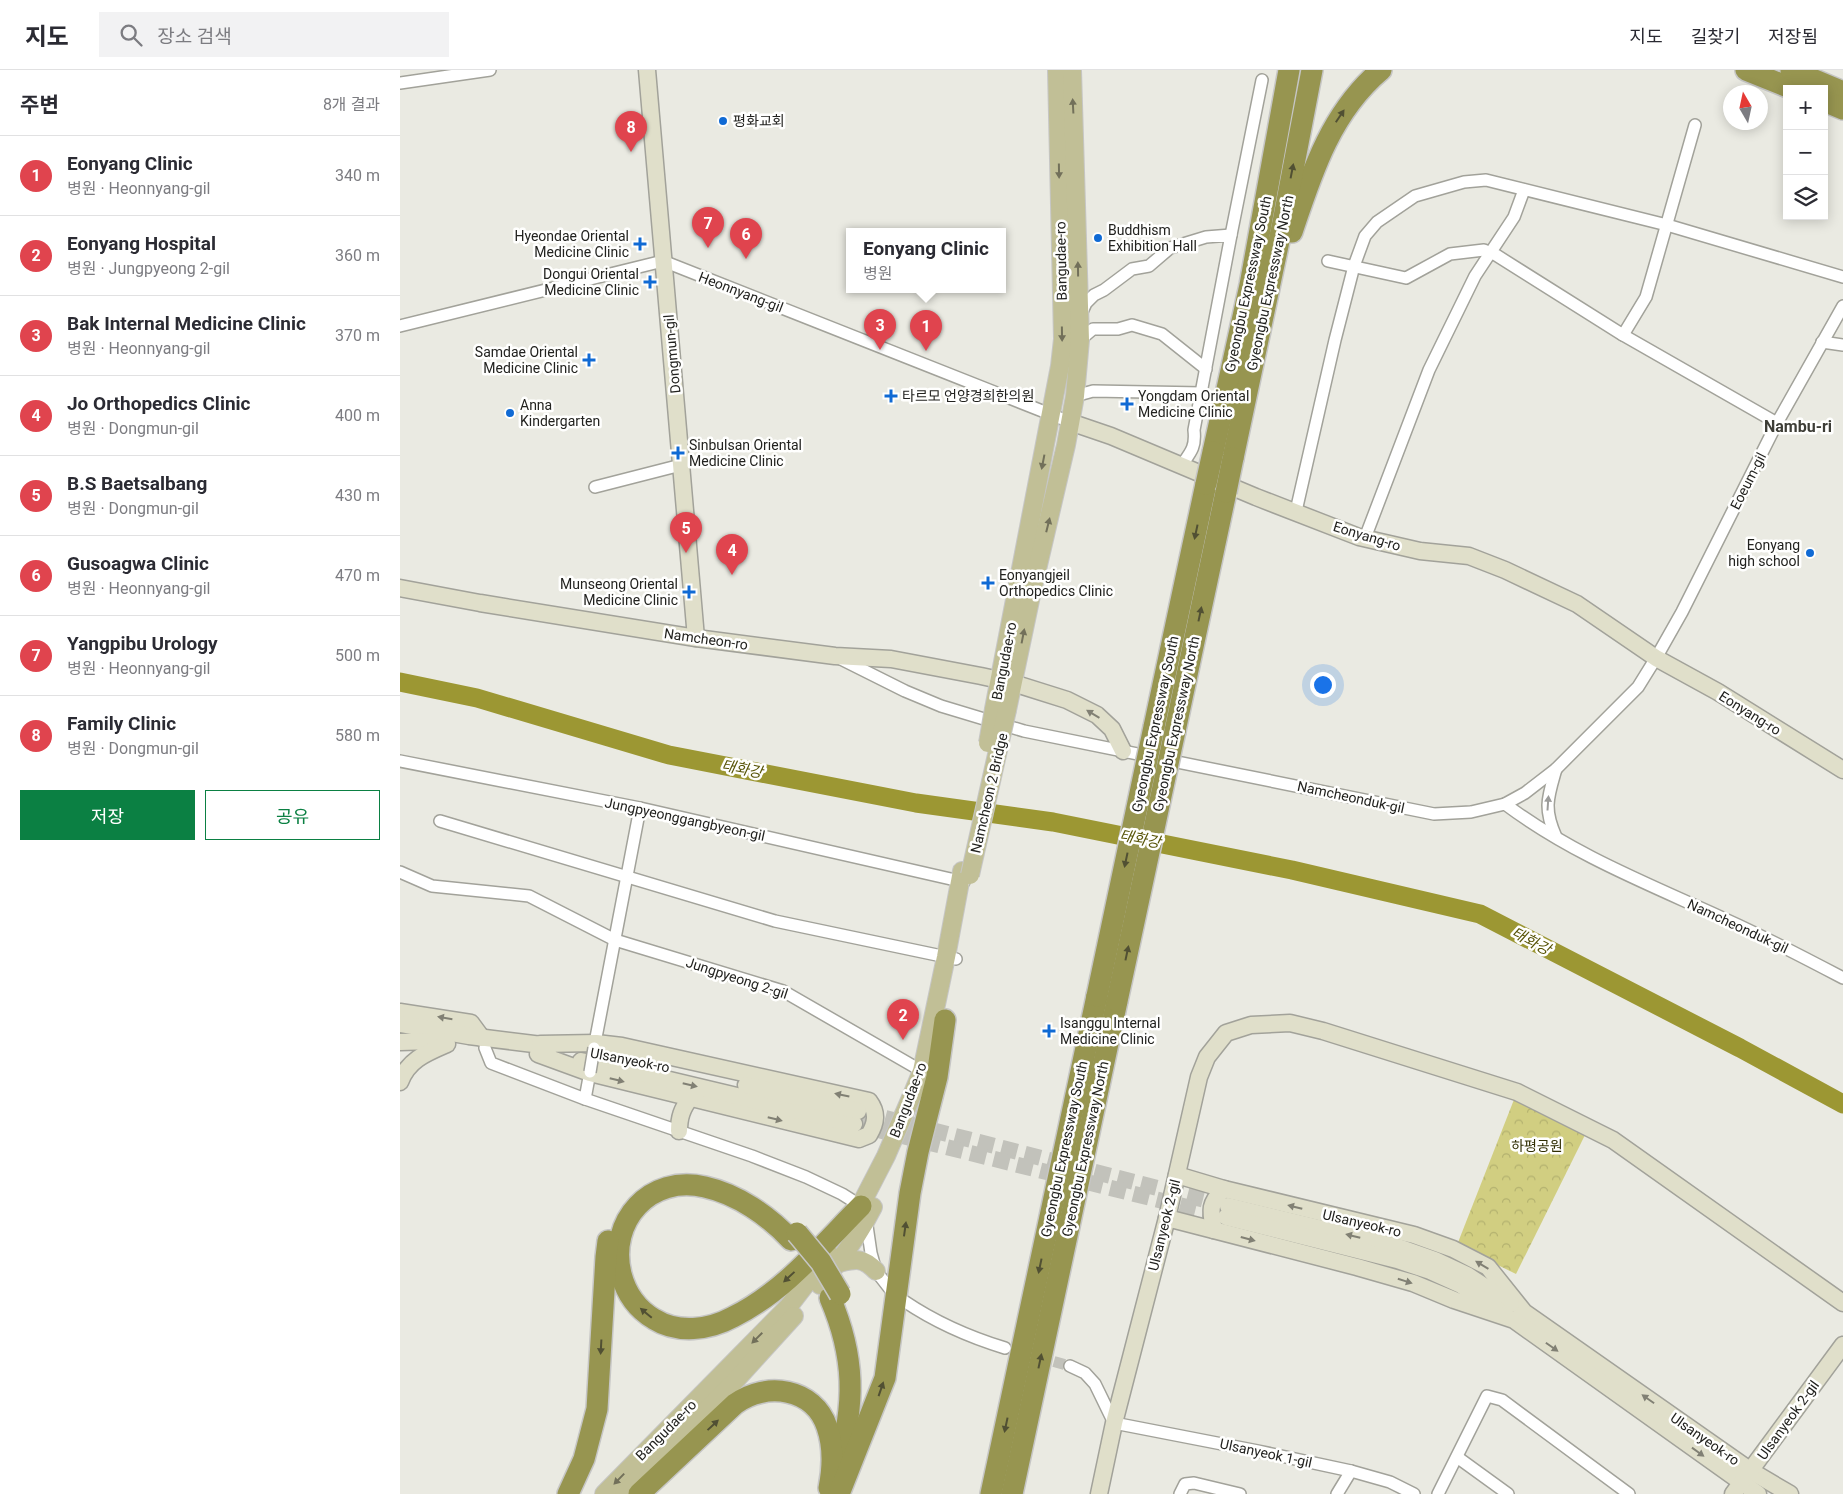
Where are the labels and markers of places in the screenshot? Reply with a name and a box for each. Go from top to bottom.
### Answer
pin: 8 [615,111,647,152]
place label: 평화교회 [733,113,785,129]
marker: 평화교회 [717,115,729,127]
pin: 7 [692,207,724,248]
pin: 6 [730,218,762,259]
place label: Buddhism Exhibition Hall [1108,222,1197,254]
place label: Hyeondae Oriental Medicine Clinic [514,228,629,260]
marker: Buddhism Exhibition Hall [1092,232,1104,244]
marker: Hyeondae Oriental Medicine Clinic [633,237,647,251]
place label: Dongui Oriental Medicine Clinic [543,266,639,298]
marker: Dongui Oriental Medicine Clinic [643,275,657,289]
pin: 3 [864,309,896,350]
pin: 1 [910,310,942,351]
place label: Samdae Oriental Medicine Clinic [475,344,578,376]
marker: Samdae Oriental Medicine Clinic [582,353,596,367]
place label: 타르모 언양경희한의원 [902,388,1034,404]
place label: Yongdam Oriental Medicine Clinic [1138,388,1249,420]
marker: 타르모 언양경희한의원 [884,389,898,403]
place label: Anna Kindergarten [520,397,600,429]
marker: Yongdam Oriental Medicine Clinic [1120,397,1134,411]
marker: Anna Kindergarten [504,407,516,419]
place label: Sinbulsan Oriental Medicine Clinic [689,437,802,469]
marker: Sinbulsan Oriental Medicine Clinic [671,446,685,460]
pin: 5 [670,512,702,553]
pin: 4 [716,534,748,575]
place label: Eonyang high school [1728,537,1800,569]
marker: Eonyang high school [1804,547,1816,559]
place label: Eonyangjeil Orthopedics Clinic [999,567,1113,599]
place label: Munseong Oriental Medicine Clinic [560,576,678,608]
marker: Eonyangjeil Orthopedics Clinic [981,576,995,590]
marker: Munseong Oriental Medicine Clinic [682,585,696,599]
pin: 2 [887,999,919,1040]
place label: Isanggu Internal Medicine Clinic [1060,1015,1160,1047]
marker: Isanggu Internal Medicine Clinic [1042,1024,1056,1038]

